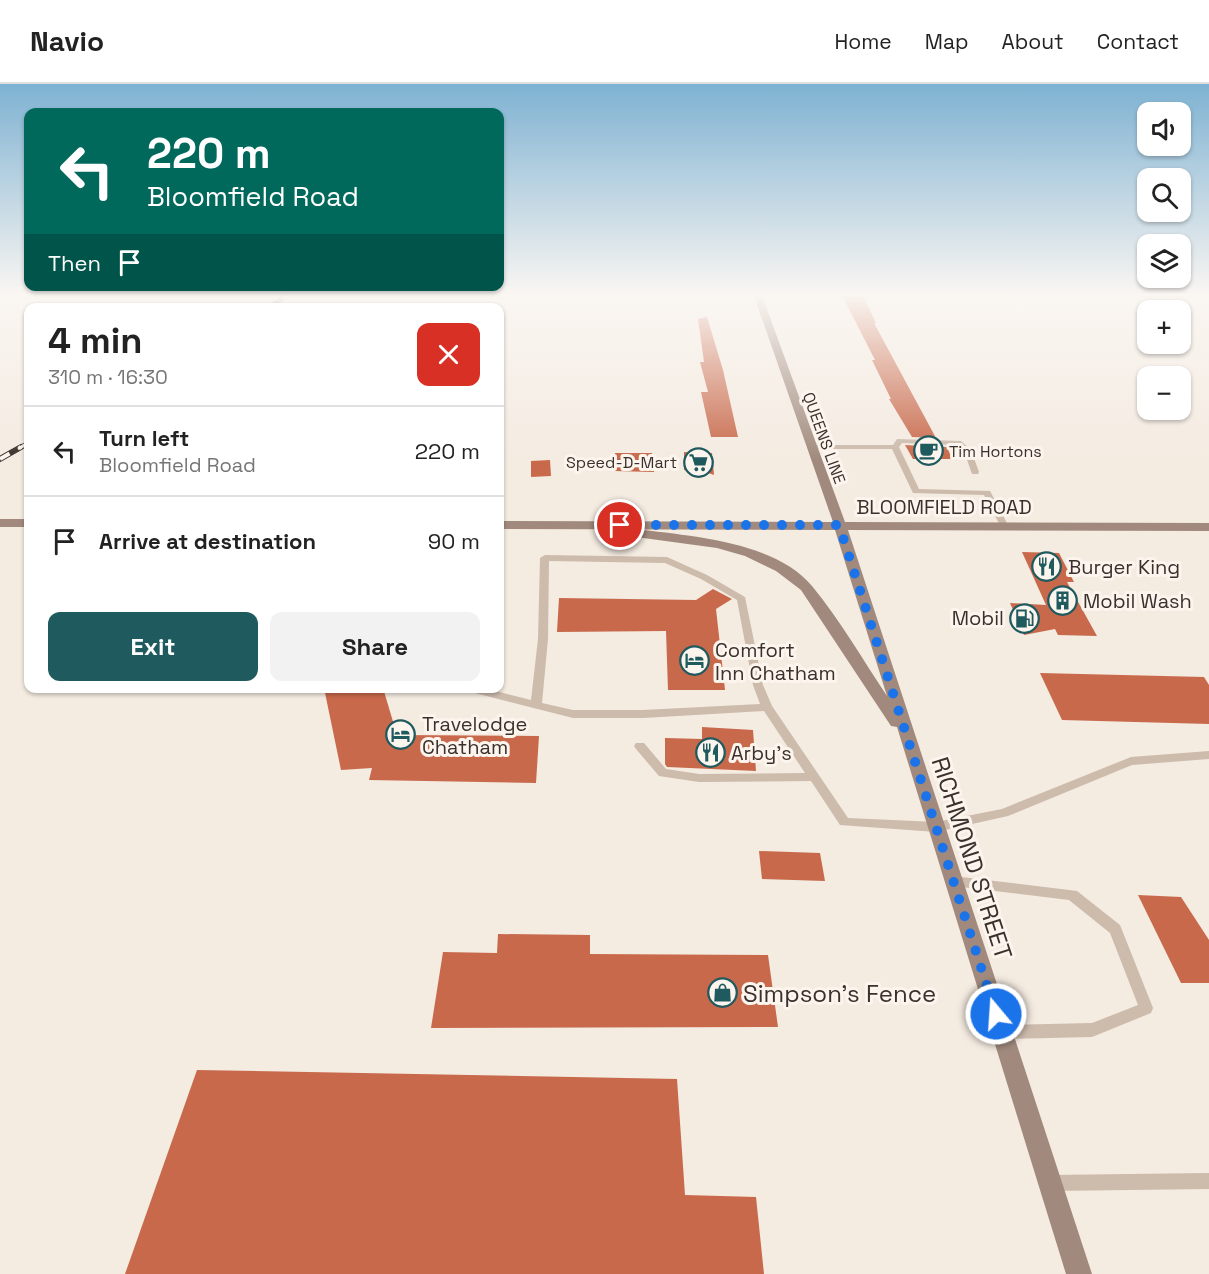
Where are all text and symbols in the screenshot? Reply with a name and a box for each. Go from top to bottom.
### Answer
text: Navio [30,23,104,59]
text: Home [834,28,892,55]
text: Map [925,28,969,55]
text: About [1002,28,1064,55]
text: Contact [1097,28,1179,55]
map controls [1137,102,1191,420]
button: sound [1137,102,1191,156]
text: 220 m [147,127,271,180]
icon: left [48,132,126,210]
button: search [1137,168,1191,222]
text: Bloomfield Road [147,179,359,214]
button: layers [1137,234,1191,288]
icon: arrive [113,246,146,279]
text: Then [48,249,101,277]
button: + [1137,300,1191,354]
text: 4 min [48,318,143,364]
button: close [417,323,480,386]
text: 310 m · 16:30 [48,364,168,390]
button: − [1137,366,1191,420]
street label: QUEENS LINE [798,389,850,487]
text: Turn left [99,424,189,452]
icon: left [48,435,81,468]
cafe icon: Tim Hortons [912,435,944,467]
text: 220 m [415,437,480,465]
place label: Tim Hortons [949,441,1042,462]
supermarket icon: Speed-D-Mart [682,446,714,478]
text: Bloomfield Road [99,452,256,478]
place label: Speed-D-Mart [566,452,677,473]
street label: BLOOMFIELD ROAD [856,494,1032,520]
pin [594,499,645,550]
icon: arrive [603,508,636,541]
icon: arrive [48,525,81,558]
text: Arrive at destination [99,527,316,555]
text: 90 m [428,527,480,555]
restaurant icon: Burger King [1031,551,1063,583]
place label: Burger King [1068,554,1180,580]
building icon: Mobil Wash [1046,585,1078,617]
place label: Mobil Wash [1083,588,1192,614]
fuel station icon: Mobil [1009,602,1041,634]
place label: Mobil [952,605,1004,631]
button: Exit [48,612,258,681]
button: Share [270,612,480,681]
place label: Comfort Inn Chatham [715,637,836,686]
hotel icon: Comfort Inn Chatham [678,645,710,677]
place label: Travelodge Chatham [422,711,527,760]
hotel icon: Travelodge Chatham [385,719,417,751]
restaurant icon: Arby's [694,737,726,769]
place label: Arby's [731,740,792,766]
street label: RICHMOND STREET [925,753,1019,963]
shop icon: Simpson's Fence [706,977,738,1009]
place label: Simpson's Fence [743,978,936,1009]
position arrow [964,982,1028,1046]

